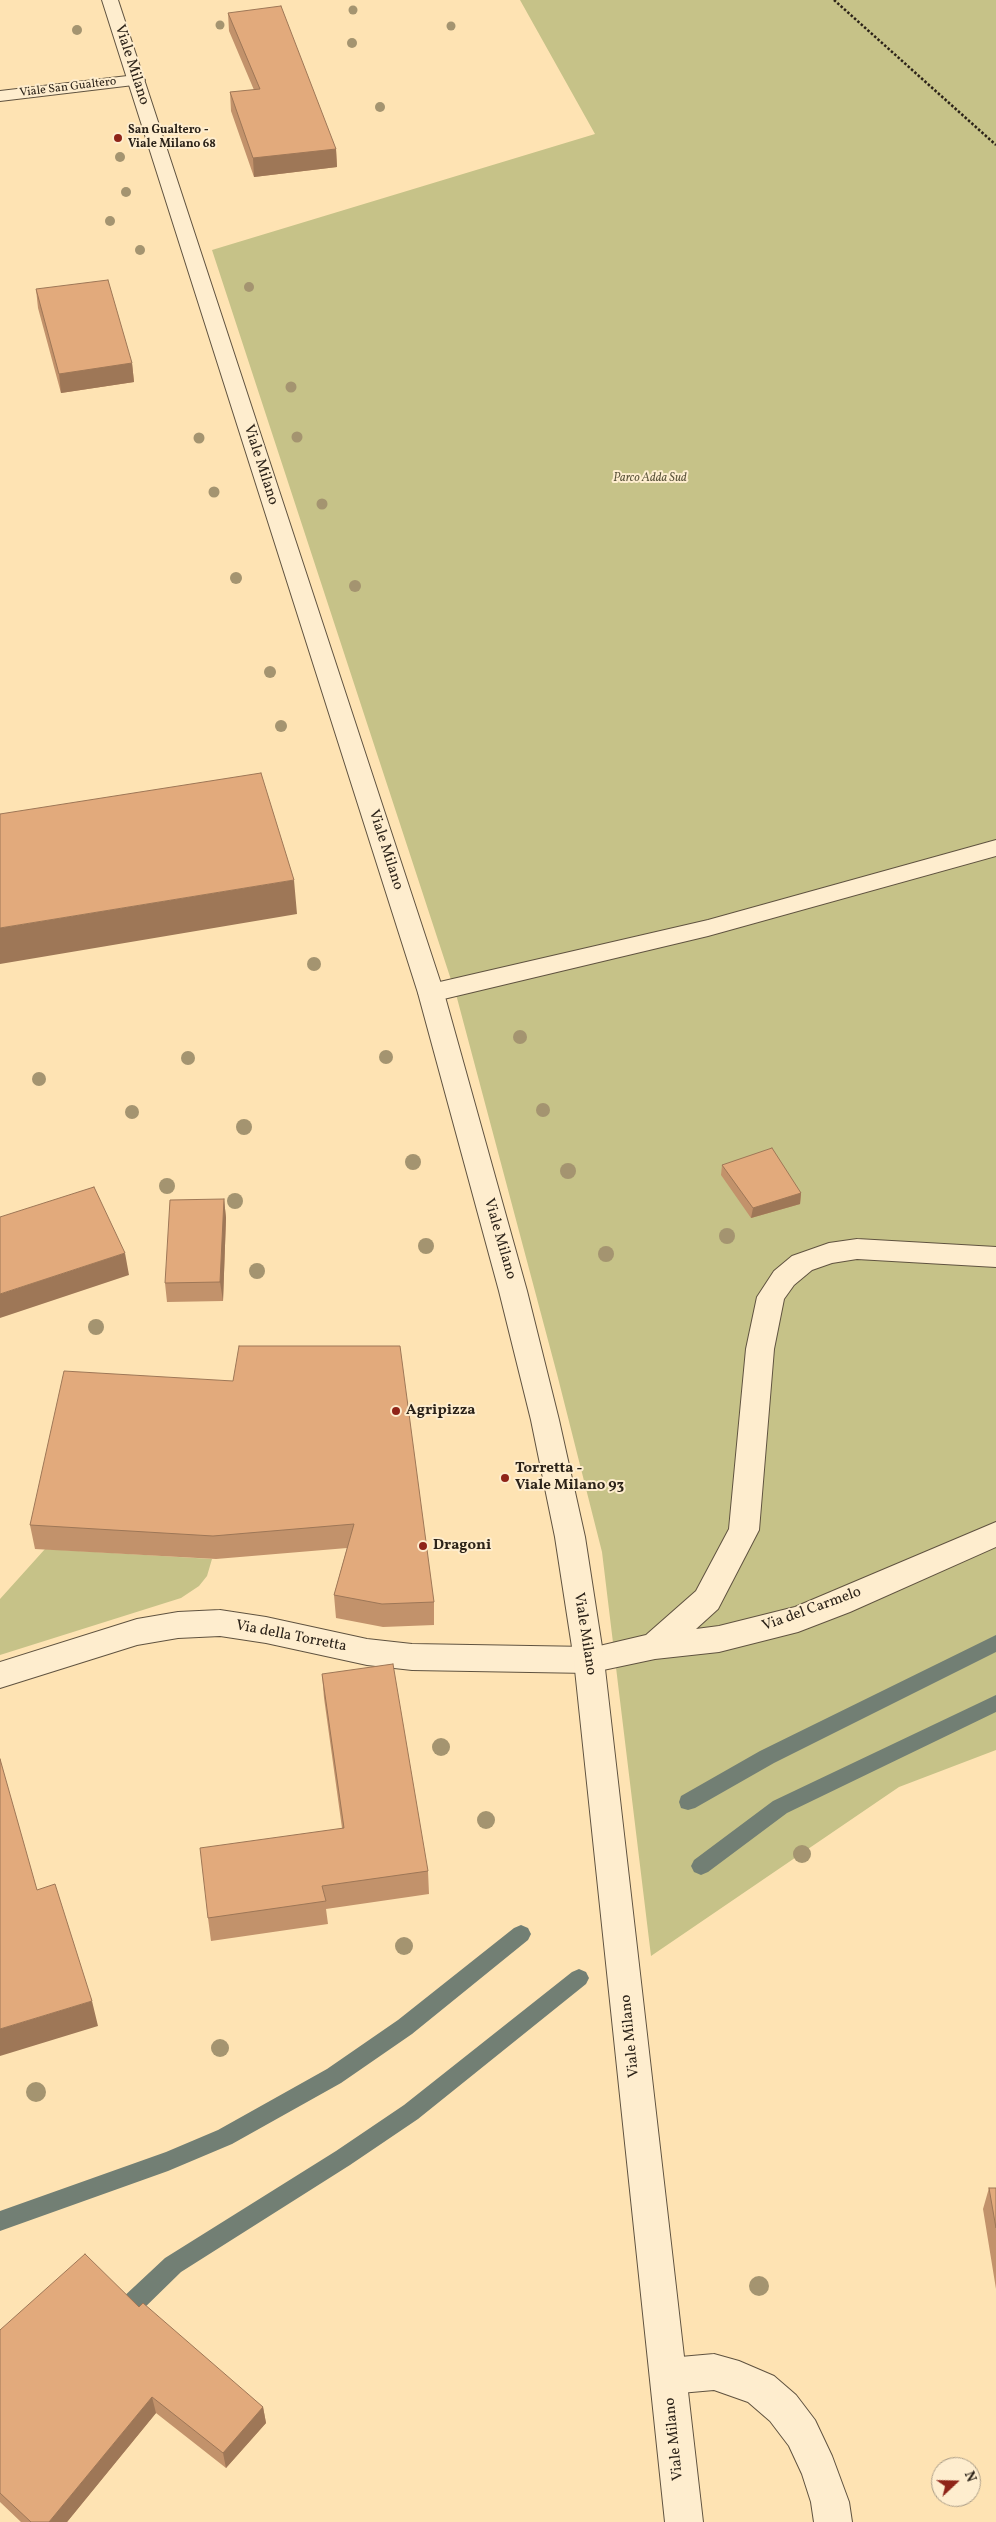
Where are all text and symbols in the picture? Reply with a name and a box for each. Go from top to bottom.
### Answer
street label: Viale Milano [110,23,152,107]
street label: Viale San Gualtero [19,75,117,101]
place label: San Gualtero - Viale Milano 68 [128,124,216,152]
marker: San Gualtero - Viale Milano 68 [112,132,124,144]
street label: Viale Milano [239,423,281,507]
park label: Parco Adda Sud [613,472,687,486]
street label: Viale Milano [364,808,406,892]
street label: Viale Milano [479,1196,519,1282]
place label: Agripizza [406,1402,475,1420]
marker: Agripizza [390,1405,402,1417]
place label: Torretta - Viale Milano 93 [515,1460,624,1495]
marker: Torretta - Viale Milano 93 [499,1472,511,1484]
place label: Dragoni [433,1537,491,1555]
marker: Dragoni [417,1540,429,1552]
street label: Via del Carmelo [760,1584,864,1636]
street label: Viale Milano [569,1591,599,1677]
street label: Via della Torretta [234,1617,348,1657]
street label: Viale Milano [618,1994,644,2078]
street label: Viale Milano [662,2397,688,2481]
north arrow [931,2457,981,2507]
text: N [959,2469,980,2485]

